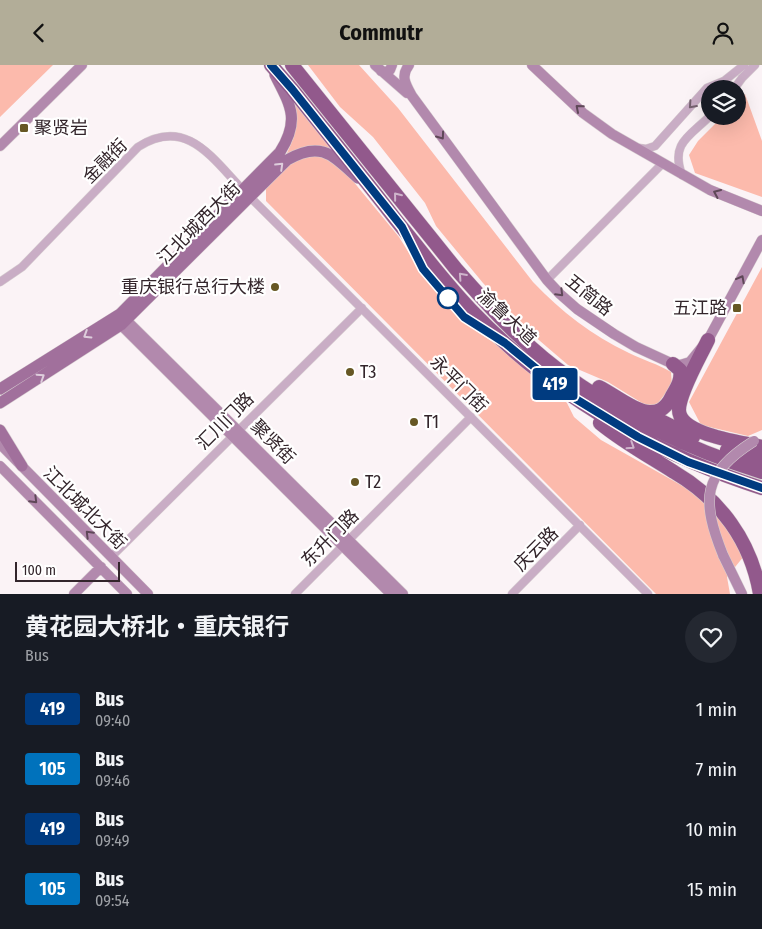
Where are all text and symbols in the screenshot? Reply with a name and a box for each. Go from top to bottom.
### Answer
icon: back [25,19,53,47]
text: Commutr [339,19,423,46]
icon: person [709,19,737,47]
map controls [701,80,746,125]
button: layers [701,80,746,125]
one-way arrow [688,99,697,108]
one-way arrow [575,105,584,114]
place label: 聚贤岩 [34,117,88,139]
marker: 聚贤岩 [18,122,30,134]
one-way arrow [435,130,443,139]
street label: 金融街 [78,134,132,188]
one-way arrow [274,163,283,172]
street label: 江北城西大街 [153,177,245,269]
one-way arrow [713,189,722,200]
one-way arrow [394,193,402,202]
street label: 五简路 [561,269,617,321]
one-way arrow [459,273,468,282]
one-way arrow [735,275,745,284]
place label: 重庆银行总行大楼 [121,276,265,298]
marker: 重庆银行总行大楼 [269,281,281,293]
street label: 渝鲁大道 [473,284,541,350]
unlabelled marker [437,287,459,309]
one-way arrow [554,287,563,296]
place label: 五江路 [673,297,727,319]
marker: 五江路 [731,302,743,314]
one-way arrow [83,329,92,339]
street label: 永平门街 [426,351,492,417]
place label: T3 [360,361,376,383]
marker: T3 [344,366,356,378]
line badge: 419 [526,368,584,400]
one-way arrow [36,373,45,383]
text: 419 [543,373,567,395]
street label: 汇川门路 [192,388,258,454]
place label: T1 [424,411,439,433]
street label: 聚贤街 [246,415,300,469]
marker: T1 [408,416,420,428]
one-way arrow [625,439,634,449]
street label: 江北城北大街 [39,462,131,554]
place label: T2 [365,471,381,493]
marker: T2 [349,476,361,488]
one-way arrow [28,494,37,503]
street label: 东升门路 [297,505,363,571]
street label: 庆云路 [509,522,563,576]
one-way arrow [86,531,95,540]
scale bar [15,559,120,582]
text: 100 m [22,562,56,579]
button: heart [685,611,737,663]
text: 黄花园大桥北‧重庆银行 [25,613,289,641]
text: Bus [25,646,49,665]
text: Bus [95,688,124,711]
text: 419 [40,698,65,720]
text: 1 min [696,698,737,721]
text: 09:40 [95,711,130,730]
text: Bus [95,748,124,771]
text: 105 [39,758,66,780]
text: 7 min [695,758,737,781]
text: 09:46 [95,771,130,790]
text: Bus [95,808,124,831]
text: 419 [40,818,65,840]
text: 10 min [686,818,737,841]
text: 09:49 [95,831,130,850]
text: Bus [95,868,124,891]
text: 105 [39,878,66,900]
text: 15 min [687,878,737,901]
text: 09:54 [95,891,130,910]

